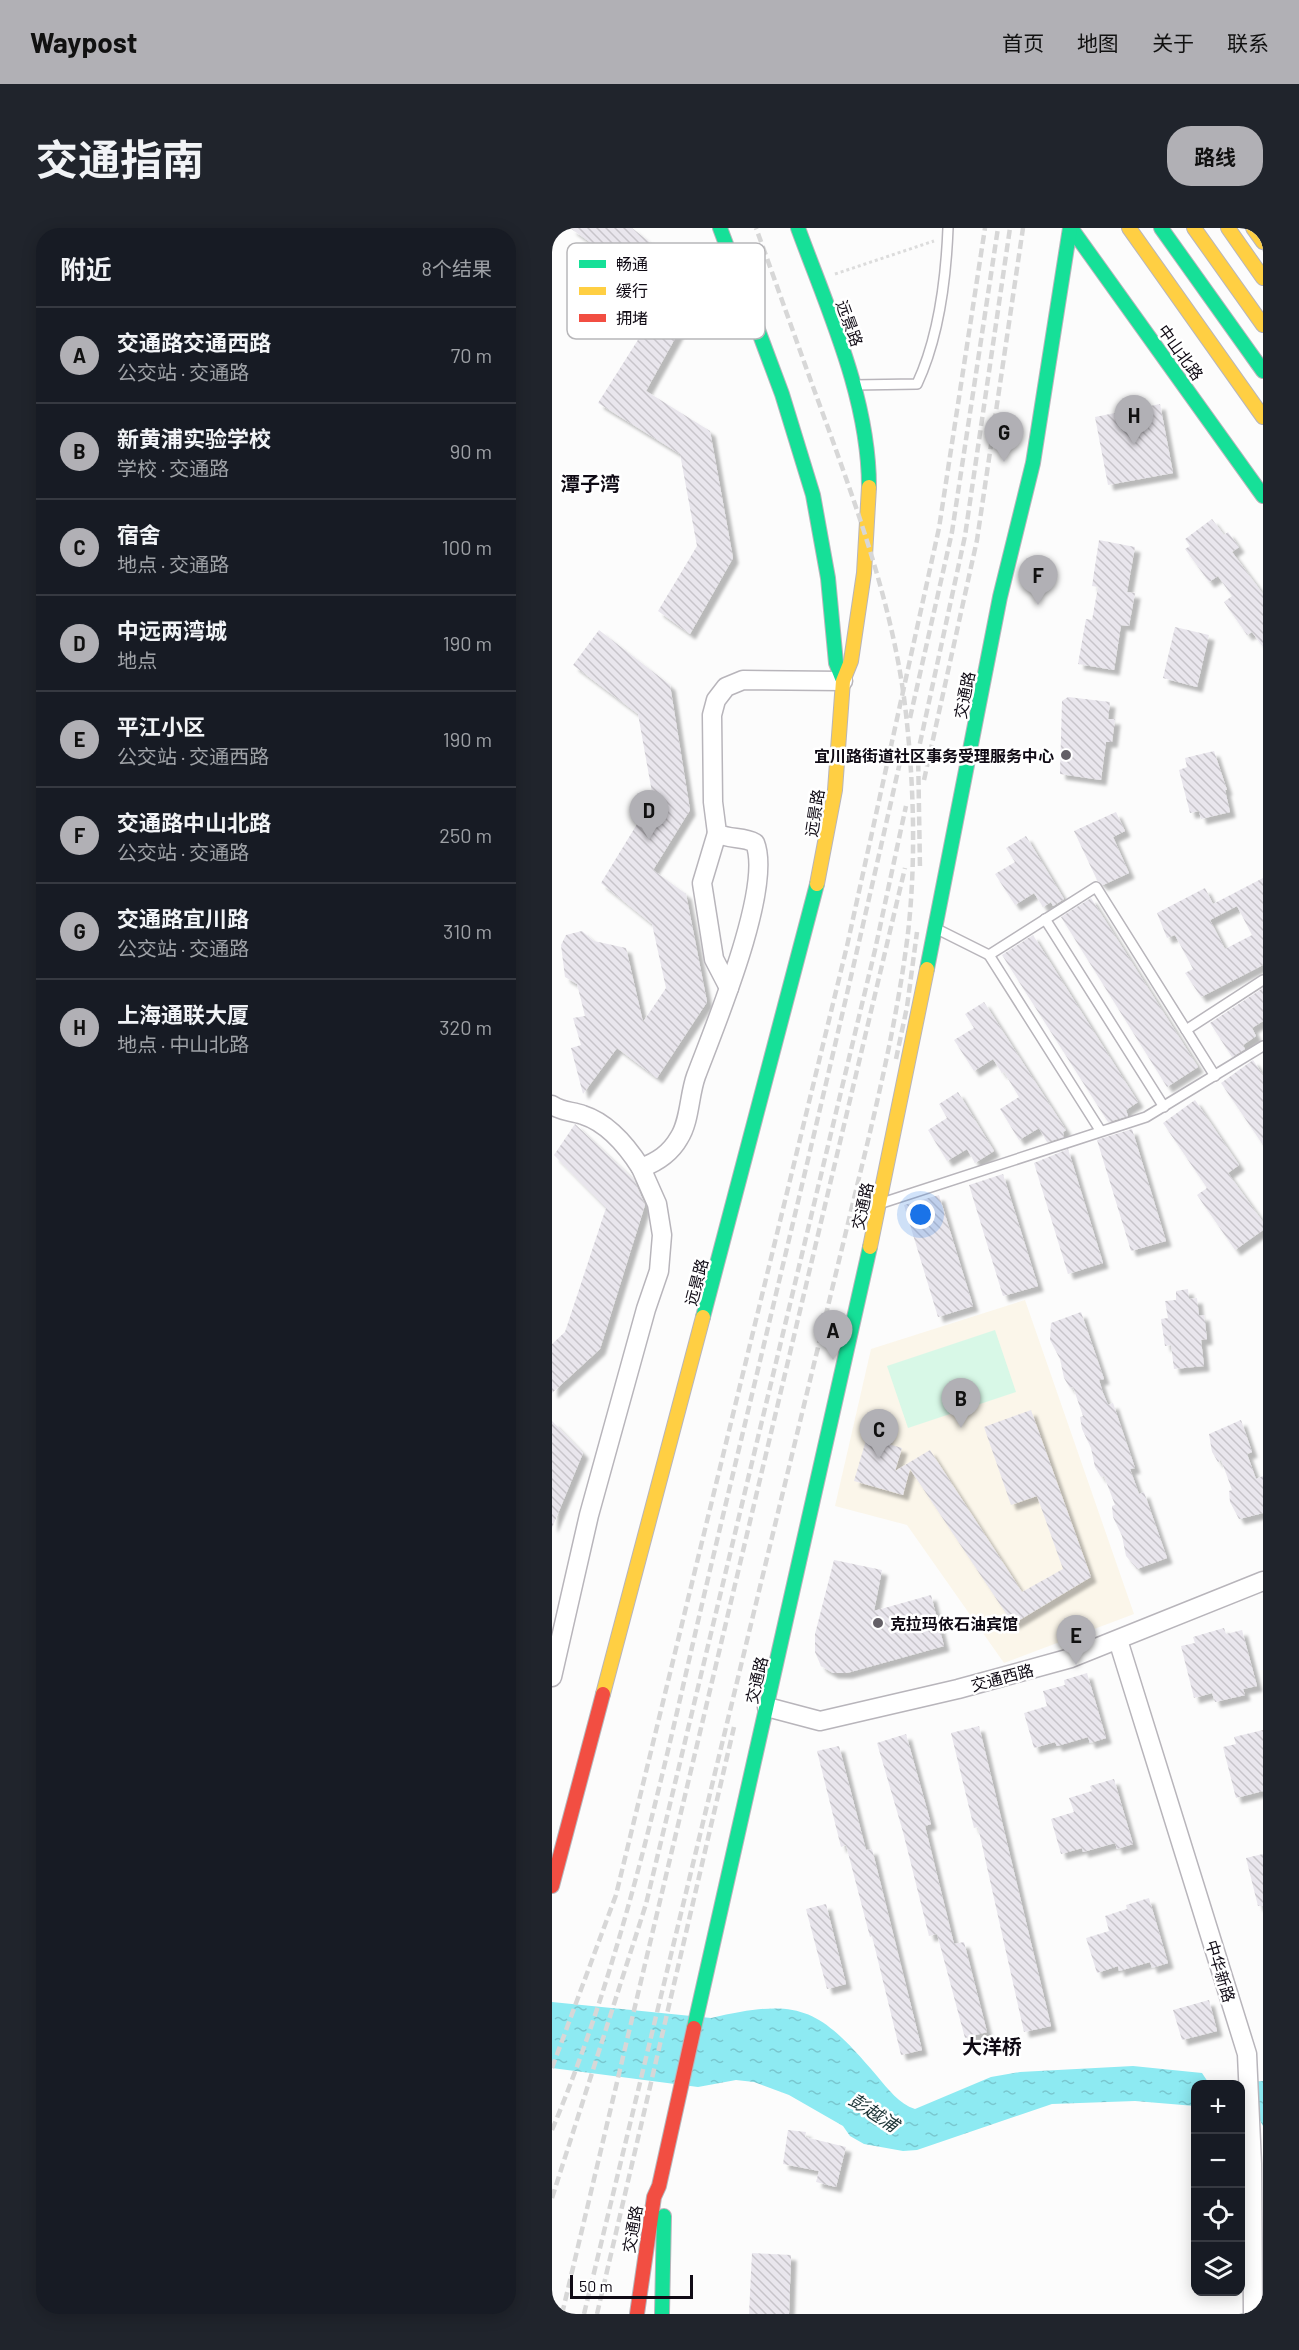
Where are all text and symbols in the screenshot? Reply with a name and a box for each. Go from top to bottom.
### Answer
text: Waypost [30,25,137,59]
text: 首页 [1002,30,1044,55]
text: 地图 [1077,30,1119,55]
text: 关于 [1152,30,1194,55]
text: 联系 [1227,30,1269,55]
button: 路线 [1167,126,1263,186]
text: 交通指南 [36,133,204,183]
legend [567,243,765,339]
text: 附近 [60,253,112,284]
text: 畅通 [616,254,648,273]
text: 8个结果 [422,256,492,280]
text: 缓行 [616,281,648,300]
street label: 远景路 [833,297,867,349]
text: 拥堵 [616,308,648,327]
street label: 中山北路 [1155,321,1207,383]
text: 交通路交通西路 [117,329,271,355]
text: A [73,343,86,367]
text: 70 m [451,343,492,367]
text: 公交站 · 交通路 [117,360,249,384]
pin: H [1114,396,1154,445]
pin: G [984,412,1024,462]
text: 新黄浦实验学校 [117,425,271,451]
text: B [73,439,86,463]
text: 90 m [450,439,492,463]
text: 学校 · 交通路 [117,456,229,480]
district label: 潭子湾 [560,471,620,495]
text: 宿舍 [117,521,161,547]
text: C [73,535,86,559]
text: 100 m [442,535,492,559]
text: 地点 · 交通路 [117,552,229,576]
pin: F [1018,556,1058,605]
text: 中远两湾城 [117,617,227,643]
text: D [73,631,86,655]
text: 190 m [443,631,492,655]
text: 地点 [117,648,157,672]
street label: 交通路 [950,670,978,720]
text: 平江小区 [117,713,205,739]
text: E [74,727,85,751]
text: 190 m [443,727,492,751]
text: 公交站 · 交通西路 [117,744,269,768]
place label: 宜川路街道社区事务受理服务中心 [814,746,1054,765]
marker: 宜川路街道社区事务受理服务中心 [1059,748,1073,762]
street label: 远景路 [801,788,827,838]
pin: D [630,790,668,840]
text: 交通路中山北路 [117,809,271,835]
text: F [74,823,85,847]
text: 250 m [439,823,492,847]
text: 公交站 · 交通路 [117,840,249,864]
text: 交通路宜川路 [117,905,249,931]
text: G [73,919,86,943]
text: 310 m [443,919,492,943]
text: 公交站 · 交通路 [117,936,249,960]
text: 上海通联大厦 [117,1001,249,1027]
text: H [73,1015,86,1039]
text: 320 m [439,1015,492,1039]
text: 地点 · 中山北路 [117,1032,249,1056]
street label: 交通路 [848,1181,876,1231]
your location [906,1200,935,1229]
street label: 远景路 [681,1256,711,1308]
pin: A [814,1310,852,1360]
pin: B [942,1378,980,1428]
pin: C [860,1410,898,1459]
place label: 克拉玛依石油宾馆 [890,1614,1018,1633]
marker: 克拉玛依石油宾馆 [871,1616,885,1630]
pin: E [1056,1616,1096,1665]
street label: 交通路 [741,1654,771,1706]
street label: 交通西路 [969,1660,1035,1694]
street label: 中华新路 [1203,1938,1239,2004]
district label: 大洋桥 [962,2034,1022,2058]
map controls [1191,2080,1245,2296]
button: + [1191,2080,1245,2134]
water label: 彭越浦 [845,2088,905,2138]
button: − [1191,2134,1245,2188]
button: locate [1191,2188,1245,2242]
street label: 交通路 [618,2204,646,2254]
button: layers [1191,2242,1245,2296]
scale bar [570,2272,693,2300]
text: 50 m [579,2276,613,2295]

